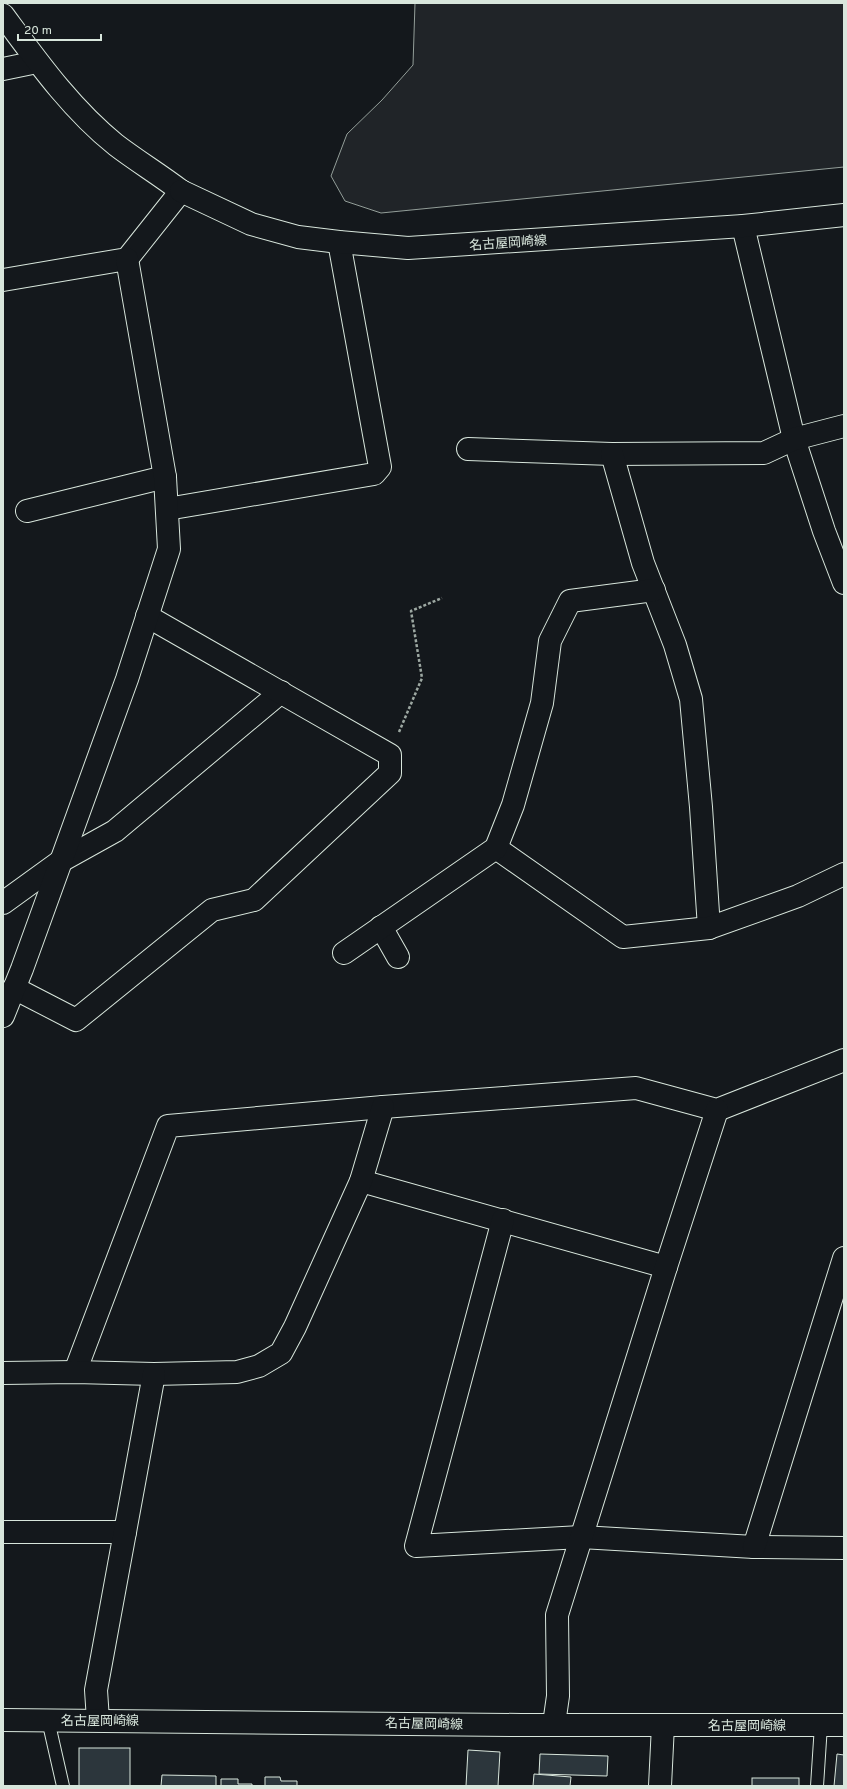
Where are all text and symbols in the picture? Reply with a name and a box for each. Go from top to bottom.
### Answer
scale bar [18,16,101,42]
text: 20 m [24,23,52,39]
street label: 名古屋岡崎線 [469,232,548,255]
street label: 名古屋岡崎線 [61,1713,139,1730]
street label: 名古屋岡崎線 [385,1715,463,1734]
street label: 名古屋岡崎線 [708,1718,786,1735]

